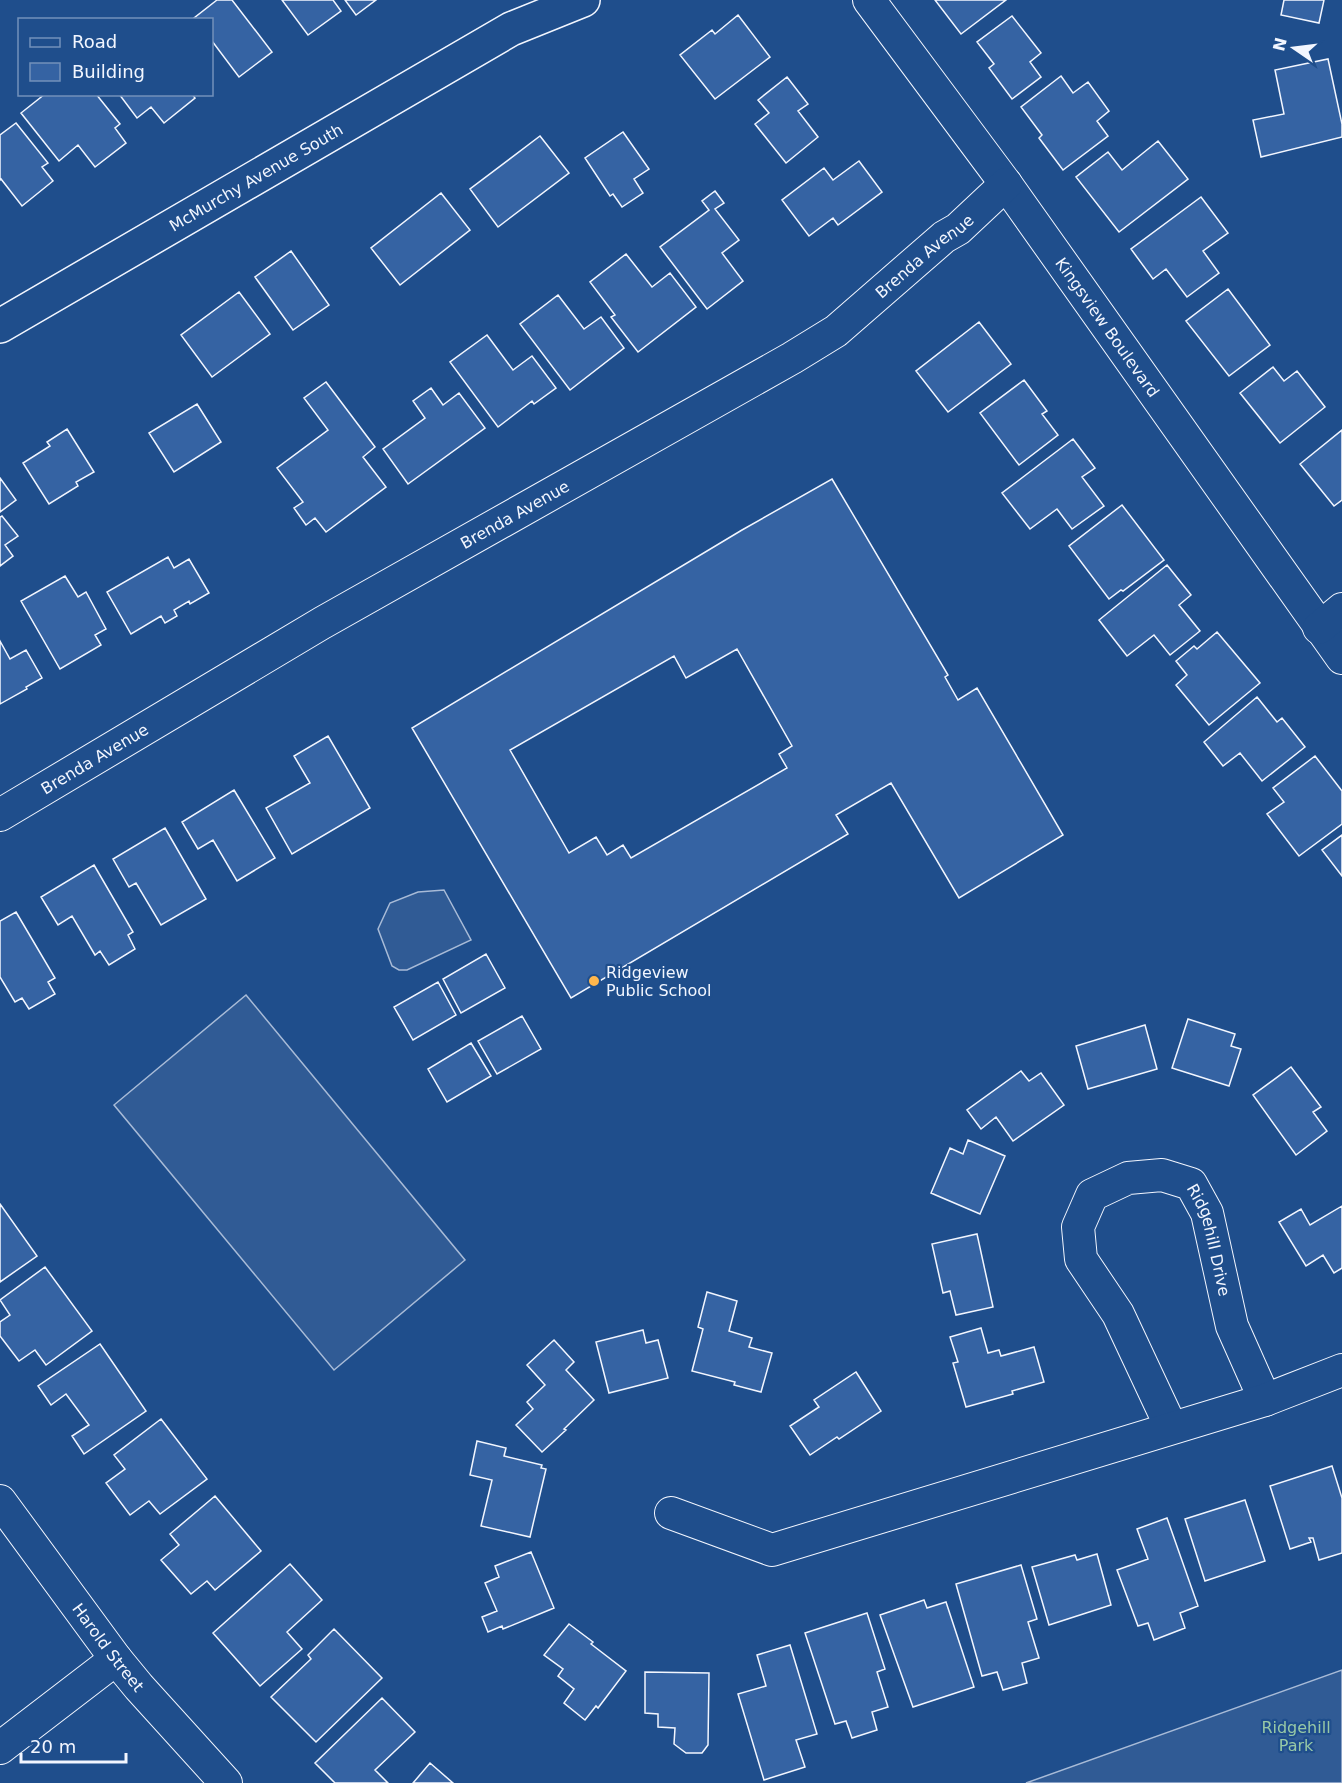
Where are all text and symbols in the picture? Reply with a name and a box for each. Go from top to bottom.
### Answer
legend [18,18,213,96]
north arrow [1264,18,1324,78]
text: Road [72,31,117,52]
text: N [1269,36,1291,53]
text: Building [72,61,145,82]
street label: McMurchy Avenue South [166,120,346,235]
street label: Brenda Avenue [872,210,978,302]
street label: Kingsview Boulevard [1051,254,1163,401]
street label: Brenda Avenue [457,477,573,553]
street label: Brenda Avenue [38,720,152,798]
place label: Ridgeview Public School [606,963,712,1000]
marker: Ridgeview Public School [587,974,601,988]
street label: Ridgehill Drive [1183,1181,1234,1298]
street label: Harold Street [68,1600,148,1696]
park label: Ridgehill Park [1261,1718,1331,1755]
scale bar [21,1726,126,1764]
text: 20 m [30,1736,76,1757]

